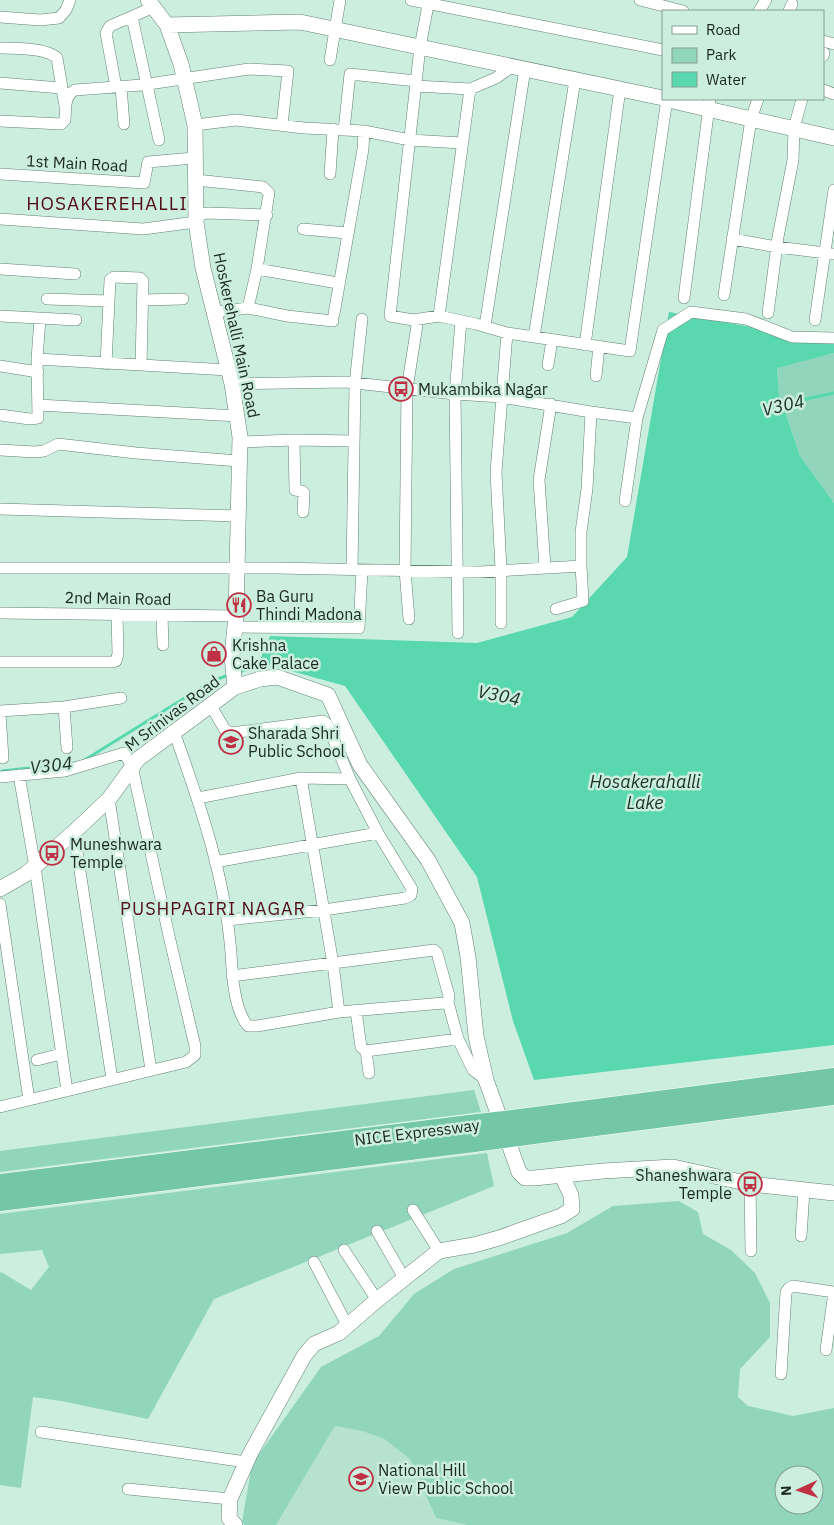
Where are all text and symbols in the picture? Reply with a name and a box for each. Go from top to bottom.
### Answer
legend [662,10,824,100]
text: Road [706,20,741,39]
text: Park [706,45,736,64]
text: Water [706,70,747,89]
street label: 1st Main Road [26,150,128,176]
district label: HOSAKEREHALLI [26,191,188,215]
street label: Hoskerehalli Main Road [210,250,264,420]
bus stop icon: Mukambika Nagar [388,376,414,402]
place label: Mukambika Nagar [418,379,548,399]
water label: V304 [759,389,807,421]
place label: Ba Guru Thindi Madona [256,586,362,624]
street label: 2nd Main Road [64,587,172,609]
restaurant icon: Ba Guru Thindi Madona [226,592,252,618]
place label: Krishna Cake Palace [232,635,319,673]
shop icon: Krishna Cake Palace [201,641,227,667]
street label: M Srinivas Road [121,671,223,755]
water label: V304 [476,679,522,711]
place label: Sharada Shri Public School [248,723,345,761]
school or university icon: Sharada Shri Public School [218,729,244,755]
water label: V304 [28,751,74,779]
water label: Hosakerahalli Lake [589,770,701,814]
place label: Muneshwara Temple [70,834,162,872]
bus stop icon: Muneshwara Temple [39,840,65,866]
district label: PUSHPAGIRI NAGAR [120,897,306,920]
street label: NICE Expressway [353,1114,481,1150]
place label: Shaneshwara Temple [635,1165,732,1203]
bus stop icon: Shaneshwara Temple [737,1171,763,1197]
place label: National Hill View Public School [378,1460,513,1498]
north arrow [774,1465,824,1515]
school or university icon: National Hill View Public School [348,1466,374,1492]
text: N [777,1485,795,1496]

